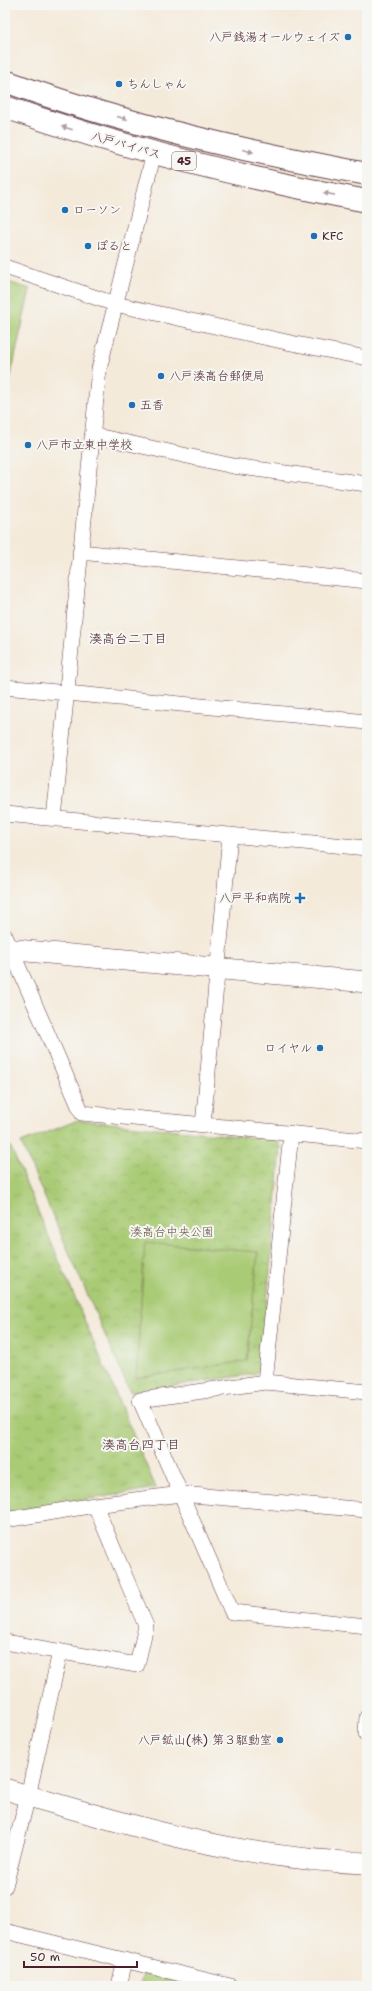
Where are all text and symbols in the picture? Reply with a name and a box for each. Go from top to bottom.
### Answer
place label: 八戸銭湯オールウェイズ [209,29,340,45]
marker: 八戸銭湯オールウェイズ [343,32,353,42]
place label: ちんしゃん [127,76,187,92]
marker: ちんしゃん [114,79,124,89]
one-way arrow [117,115,129,121]
one-way arrow [61,125,73,131]
street label: 八戸バイパス [89,127,163,163]
one-way arrow [242,148,254,154]
road number: 45 [172,152,196,170]
one-way arrow [323,191,335,197]
place label: ローソン [73,202,121,218]
marker: ローソン [60,205,70,215]
place label: KFC [322,228,343,244]
marker: KFC [309,231,319,241]
place label: ぽると [96,238,132,254]
marker: ぽると [83,241,93,251]
place label: 八戸湊高台郵便局 [169,368,265,384]
marker: 八戸湊高台郵便局 [156,371,166,381]
place label: 五香 [140,397,164,413]
marker: 五香 [127,400,137,410]
place label: 八戸市立東中学校 [36,437,132,453]
marker: 八戸市立東中学校 [23,440,33,450]
district label: 湊高台二丁目 [89,630,167,647]
place label: 八戸平和病院 [219,890,291,906]
marker: 八戸平和病院 [294,892,306,904]
place label: ロイヤル [264,1040,312,1056]
marker: ロイヤル [315,1043,325,1053]
park label: 湊高台中央公園 [130,1224,214,1240]
district label: 湊高台四丁目 [102,1436,180,1453]
place label: 八戸鉱山(株) 第３駆動室 [138,1732,272,1748]
marker: 八戸鉱山(株) 第３駆動室 [275,1735,285,1745]
scale bar [24,1943,137,1969]
text: 50 m [30,1949,60,1965]

